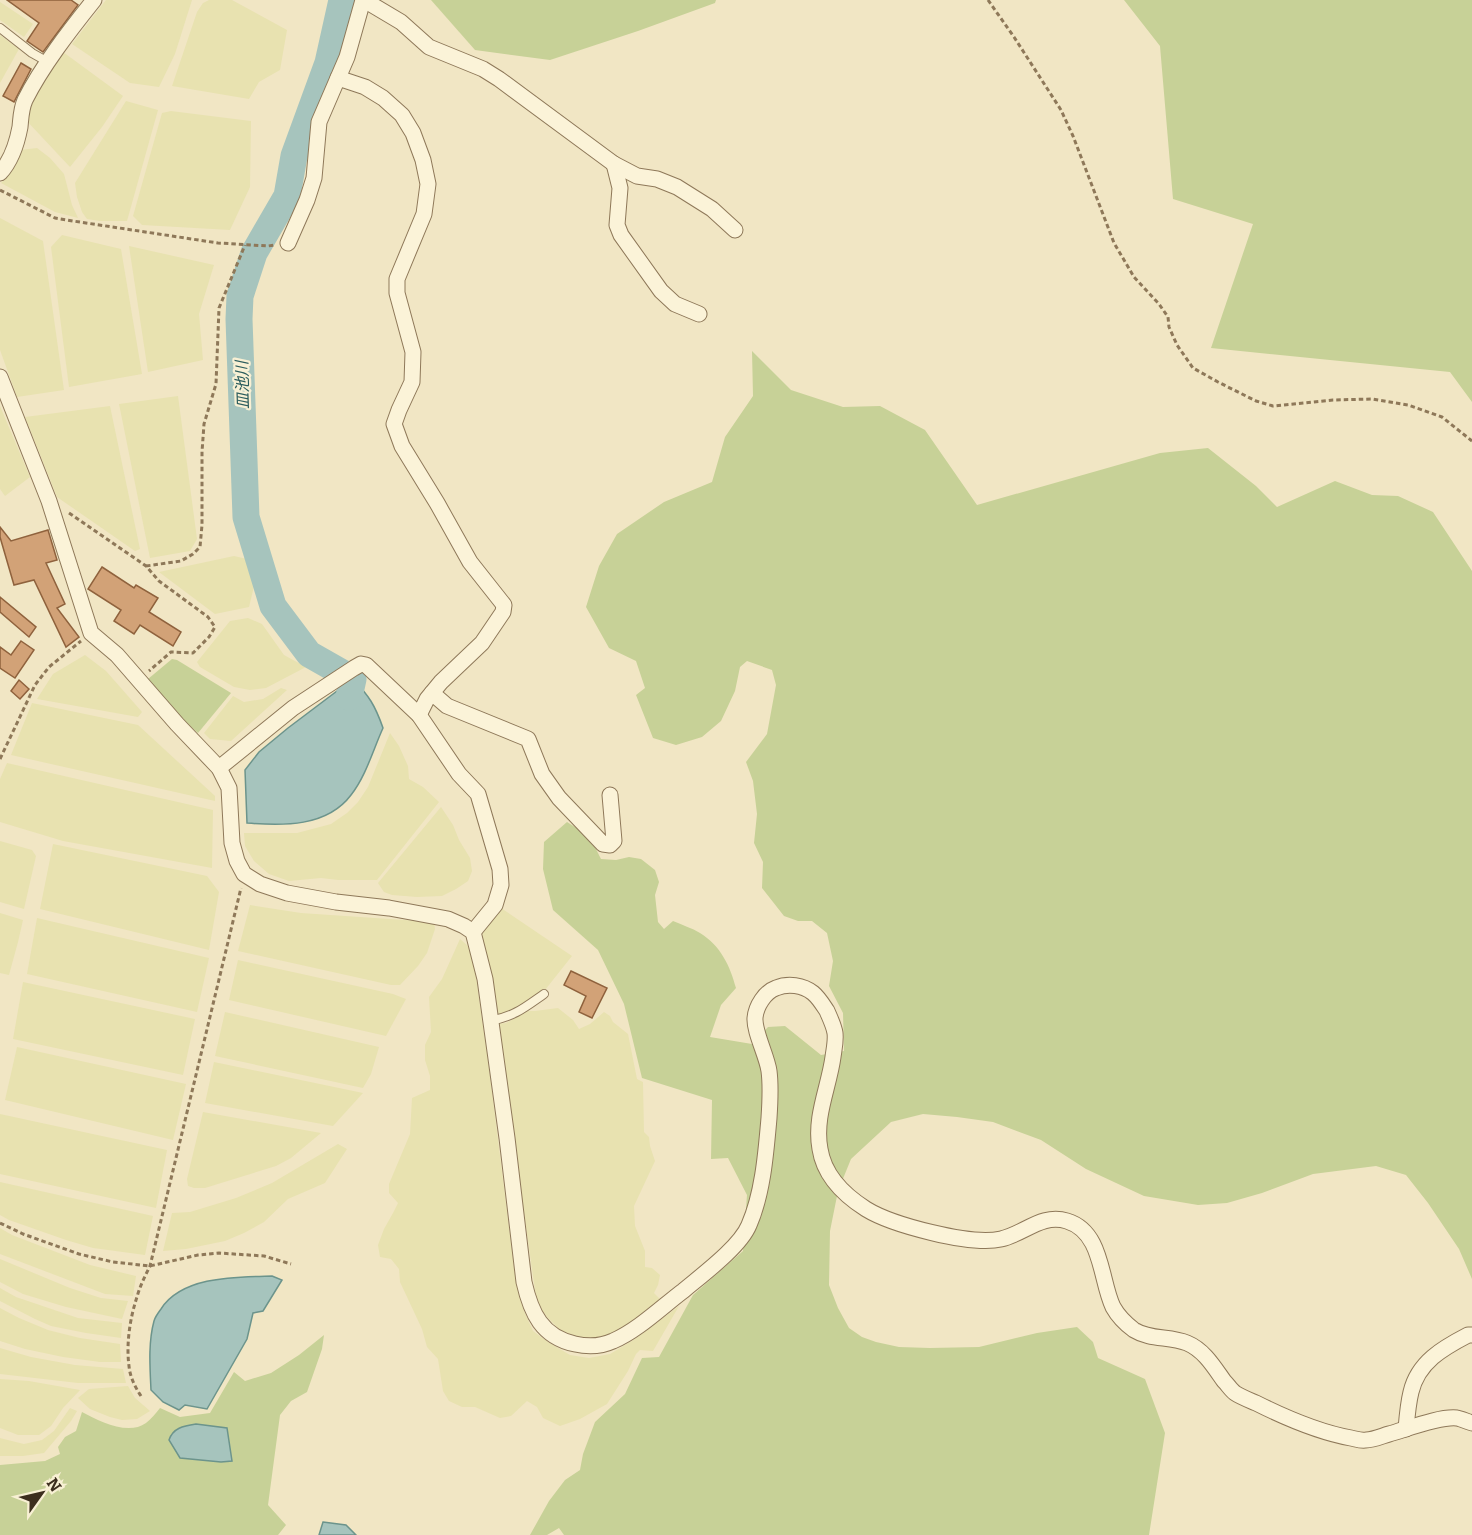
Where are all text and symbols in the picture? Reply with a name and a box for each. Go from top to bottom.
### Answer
water label: 皿池川 [232,359,253,409]
north arrow [12,1463,72,1523]
text: N [43,1474,65,1495]

